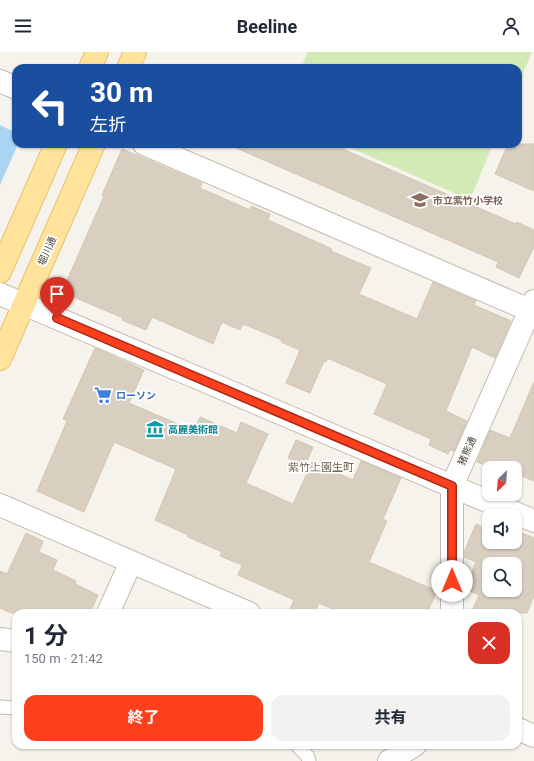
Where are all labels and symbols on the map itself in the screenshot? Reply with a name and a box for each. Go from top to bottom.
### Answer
school or university icon: 市立紫竹小学校 [410,190,430,210]
place label: 市立紫竹小学校 [433,195,503,206]
street label: 堀川通 [36,235,58,267]
pin [40,277,74,318]
supermarket icon: ローソン [93,385,113,405]
place label: ローソン [116,390,156,401]
museum icon: 高麗美術館 [145,419,165,439]
place label: 高麗美術館 [168,424,218,435]
street label: 猪熊通 [456,435,478,467]
district label: 紫竹上園生町 [288,461,354,474]
north arrow [482,461,522,501]
position arrow [431,560,473,602]

